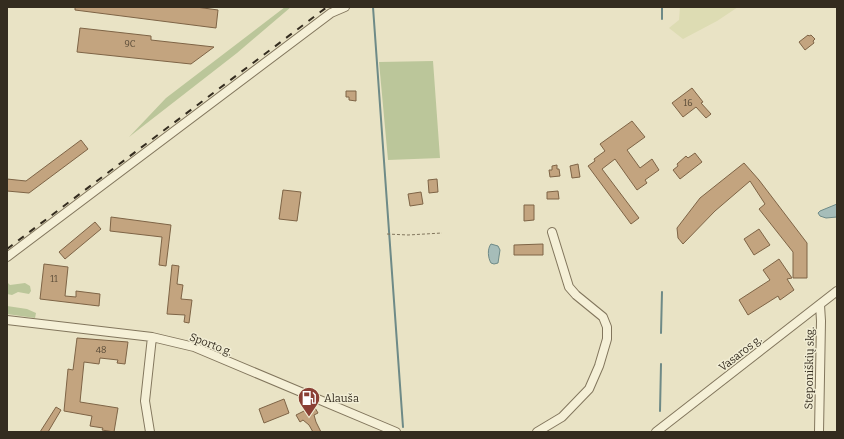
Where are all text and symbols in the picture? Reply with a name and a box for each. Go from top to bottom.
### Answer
house number: 9C [124,39,136,49]
house number: 16 [684,98,692,108]
house number: 11 [50,274,58,284]
street label: Steponiškių skg. [802,326,817,410]
street label: Sporto g. [188,330,234,359]
street label: Vasaros g. [716,333,764,374]
house number: 48 [96,345,106,355]
fuel station icon: Alauša [296,385,322,418]
place label: Alauša [324,392,359,405]

